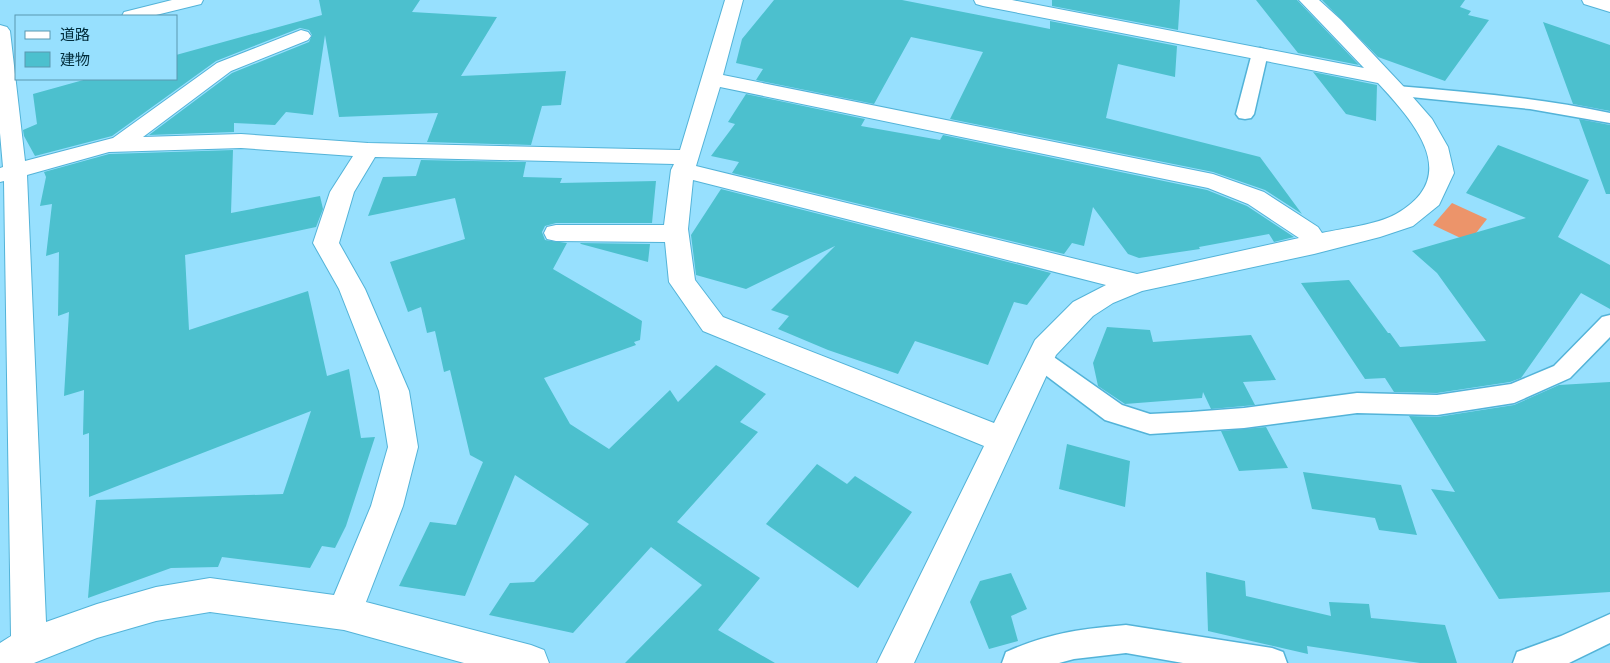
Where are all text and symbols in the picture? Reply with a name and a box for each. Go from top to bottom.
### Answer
legend [15,15,178,80]
text: 道路 [60,26,90,43]
text: 建物 [60,51,90,68]

